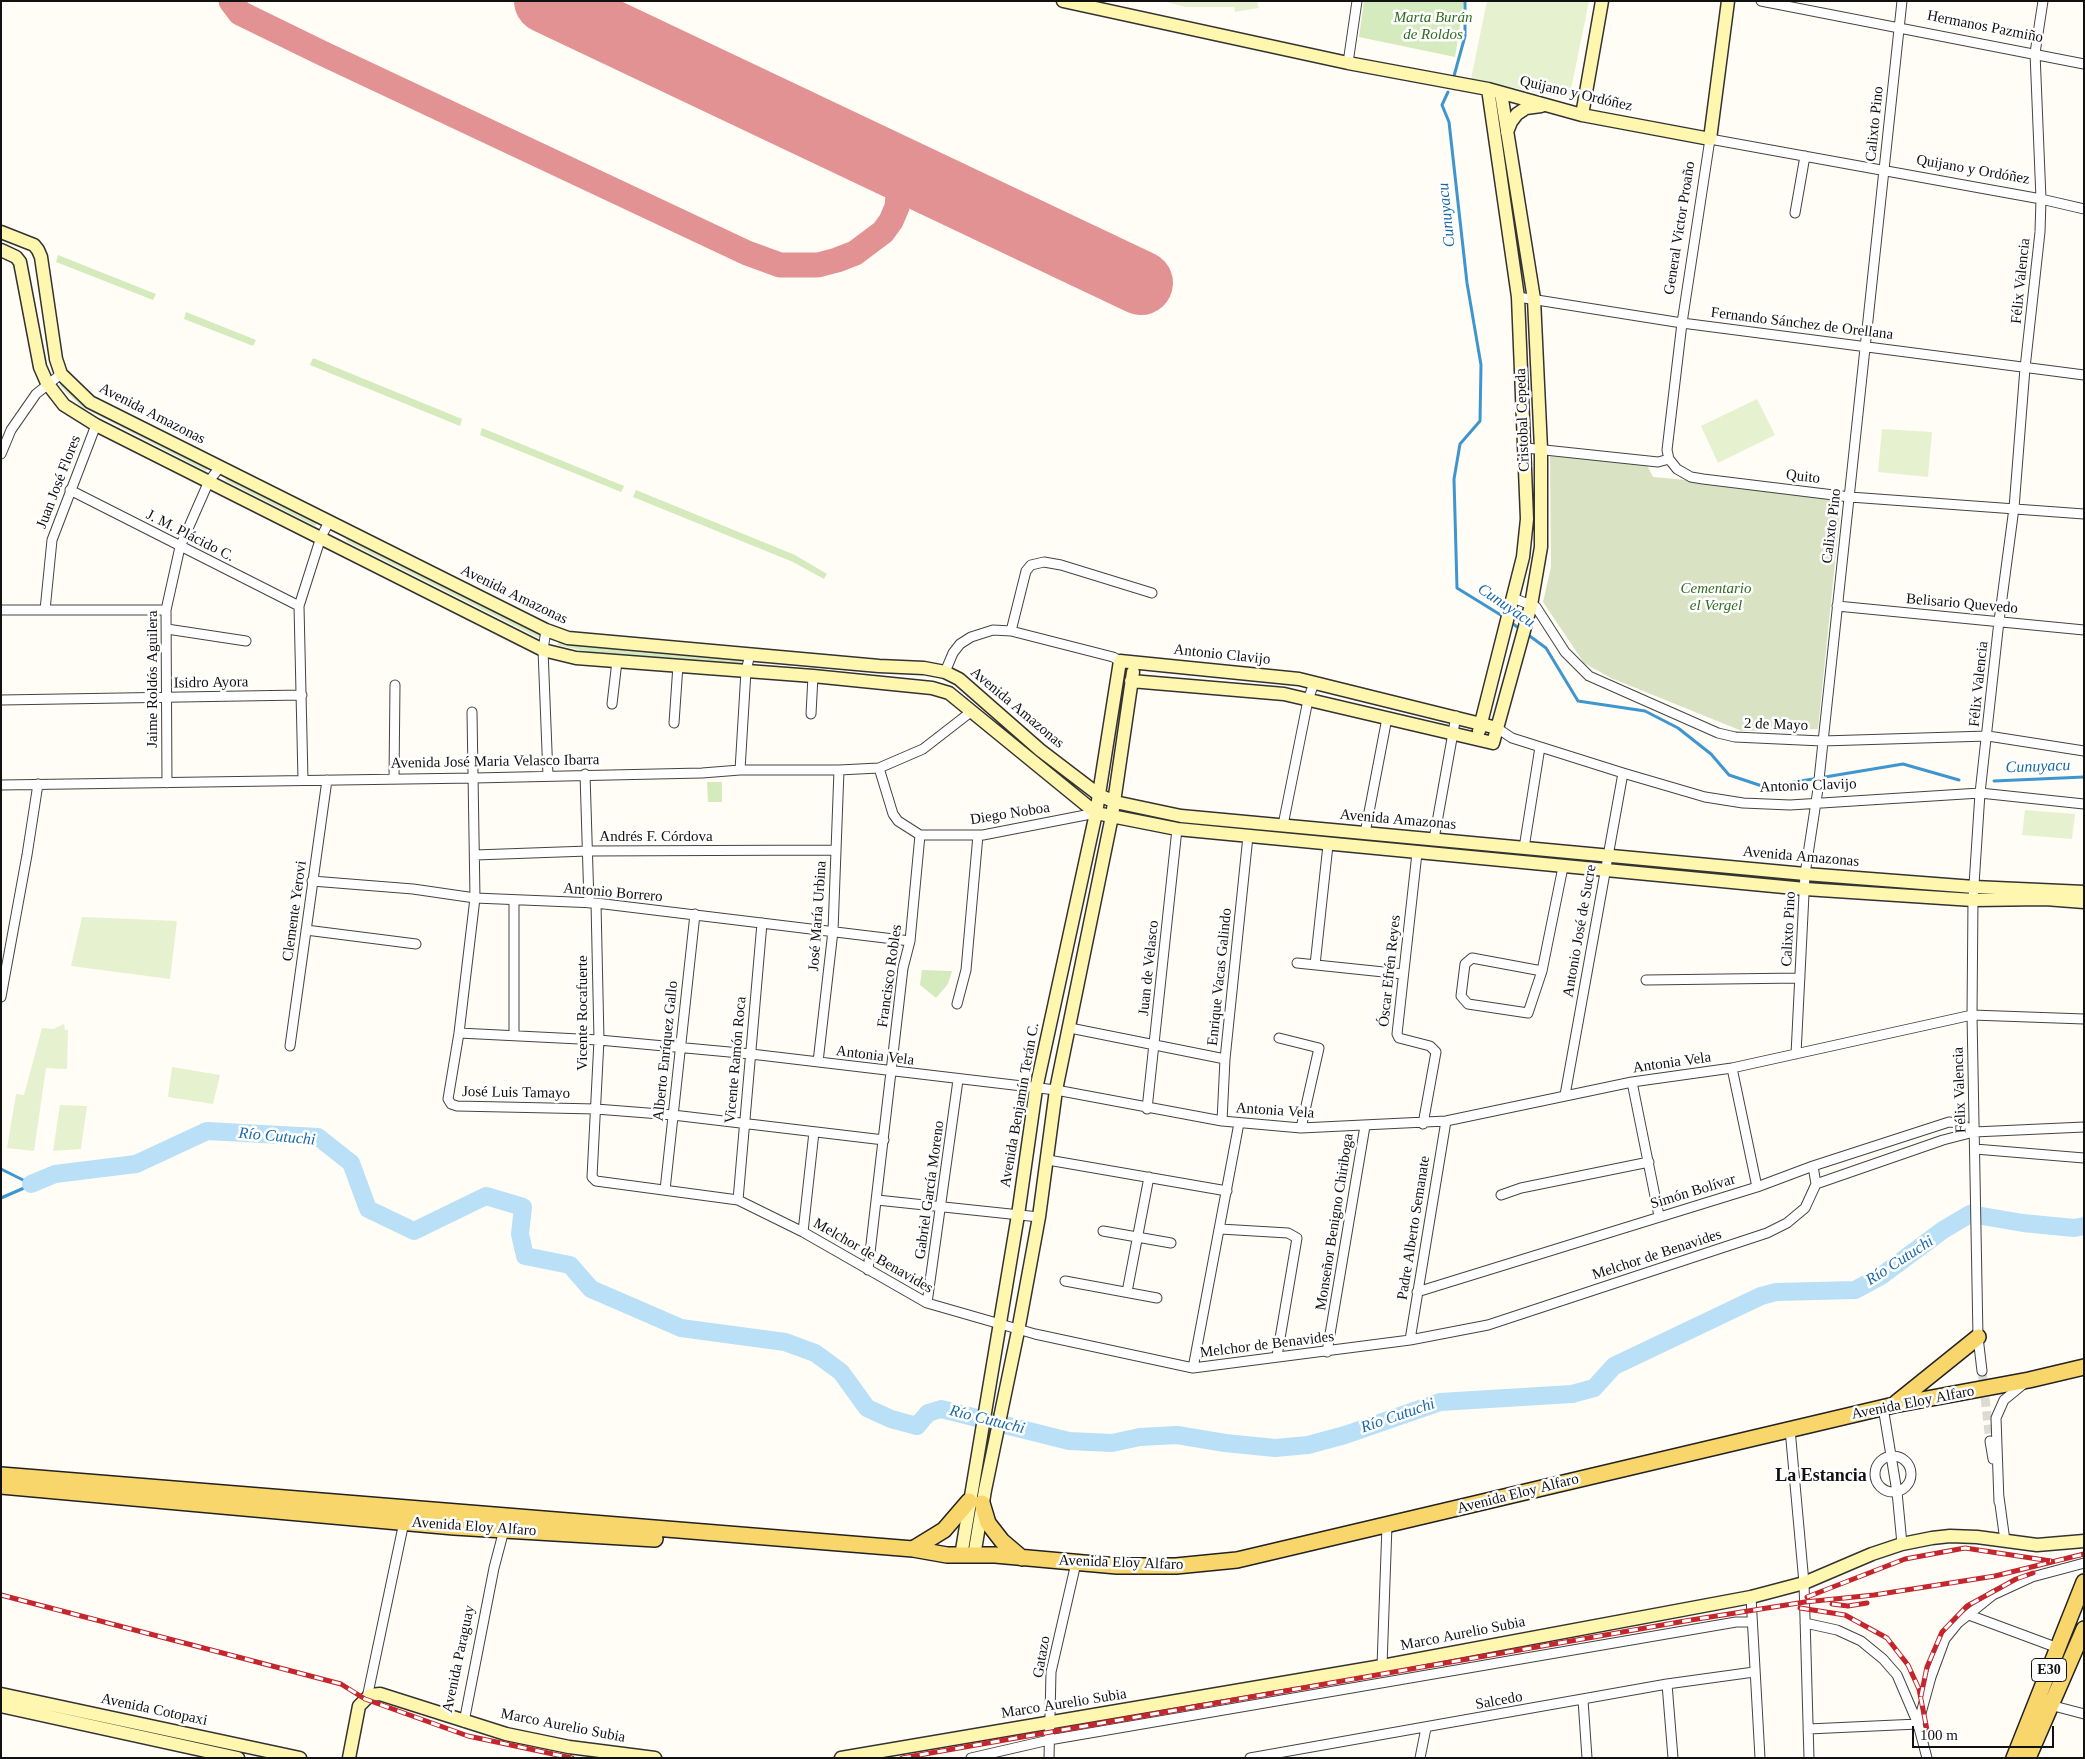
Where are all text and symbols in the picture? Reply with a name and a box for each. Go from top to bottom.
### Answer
street label: Hermanos Pazmiño [1925,7,2045,47]
park label: Marta Burán de Roldos [1394,9,1472,44]
street label: Quijano y Ordóñez [1518,72,1634,116]
street label: Calixto Pino [1862,86,1888,162]
street label: Quijano y Ordóñez [1915,151,2031,189]
street label: General Victor Proaño [1661,160,1699,296]
water label: Cunuyacu [1434,182,1460,248]
street label: Félix Valencia [2008,237,2034,325]
street label: Fernando Sánchez de Orellana [1710,304,1894,344]
street label: Cristobal Cepeda [1512,368,1534,472]
street label: Avenida Amazonas [96,379,208,449]
street label: Juan José Flores [33,433,85,531]
street label: Quito [1785,466,1821,488]
street label: Calixto Pino [1818,487,1846,565]
street label: J. M. Plácido C. [143,506,237,566]
street label: Avenida Amazonas [458,561,570,629]
water label: Cunuyacu [1474,580,1538,632]
park label: Cementario el Vergel [1681,580,1751,615]
street label: Belisario Quevedo [1905,590,2019,618]
street label: Jaime Roldós Aguilera [144,610,162,748]
street label: Félix Valencia [1966,640,1992,728]
street label: Antonio Clavijo [1173,641,1271,669]
street label: Avenida Amazonas [966,664,1068,752]
street label: Isidro Ayora [173,673,249,693]
street label: 2 de Mayo [1744,715,1808,735]
street label: Avenida José Maria Velasco Ibarra [390,751,600,773]
water label: Cunuyacu [2005,756,2071,778]
street label: Antonio Clavijo [1759,775,1857,797]
street label: Diego Noboa [969,799,1051,829]
street label: Avenida Amazonas [1339,806,1457,834]
street label: Andrés F. Córdova [599,828,713,846]
street label: Avenida Amazonas [1742,843,1860,871]
street label: Clemente Yerovi [279,860,311,962]
street label: José María Urbina [805,860,831,972]
street label: Antonio José de Sucre [1559,863,1601,999]
street label: Antonio Borrero [563,880,663,906]
street label: Calixto Pino [1778,891,1800,967]
street label: Enrique Vacas Galindo [1204,907,1236,1047]
street label: Óscar Efrén Reyes [1375,914,1405,1028]
street label: Juan de Velasco [1135,919,1163,1017]
street label: Francisco Robles [874,923,906,1029]
street label: Vicente Rocafuerte [574,955,592,1071]
street label: Alberto Enríquez Gallo [650,980,682,1122]
street label: Vicente Ramón Roca [721,996,751,1124]
street label: Avenida Benjamín Terán C. [997,1021,1043,1189]
street label: Antonia Vela [835,1042,915,1070]
street label: Félix Valencia [1950,1047,1970,1133]
street label: Antonia Vela [1632,1049,1712,1077]
street label: José Luis Tamayo [462,1083,570,1103]
street label: Antonia Vela [1235,1099,1315,1123]
street label: Gabriel García Moreno [911,1119,949,1261]
water label: Río Cutuchi [238,1124,316,1150]
street label: Monseñor Benigno Chiriboga [1312,1132,1358,1312]
street label: Padre Alberto Semanate [1394,1155,1434,1301]
street label: Simón Bolívar [1648,1171,1738,1213]
street label: Melchor de Benavides [810,1214,936,1298]
street label: Melchor de Benavides [1590,1226,1724,1284]
water label: Río Cutuchi [1863,1232,1937,1290]
street label: Melchor de Benavides [1199,1328,1335,1362]
street label: Avenida Eloy Alfaro [1850,1382,1976,1424]
water label: Río Cutuchi [1359,1394,1437,1438]
water label: Río Cutuchi [947,1401,1027,1439]
district label: La Estancia [1775,1465,1867,1487]
street label: Avenida Eloy Alfaro [1455,1470,1581,1518]
street label: Avenida Eloy Alfaro [411,1514,537,1540]
street label: Avenida Eloy Alfaro [1058,1552,1184,1574]
street label: Avenida Paraguay [439,1604,479,1714]
street label: Marco Aurelio Subia [1399,1613,1527,1655]
street label: Gatazo [1029,1635,1055,1679]
road number: E30 [2032,1658,2066,1682]
street label: Marco Aurelio Subia [1000,1685,1128,1723]
street label: Salcedo [1474,1688,1524,1714]
street label: Avenida Cotopaxi [99,1690,209,1730]
street label: Marco Aurelio Subia [499,1705,627,1747]
scale bar [1915,1716,2058,1748]
text: 100 m [1920,1727,1958,1743]

